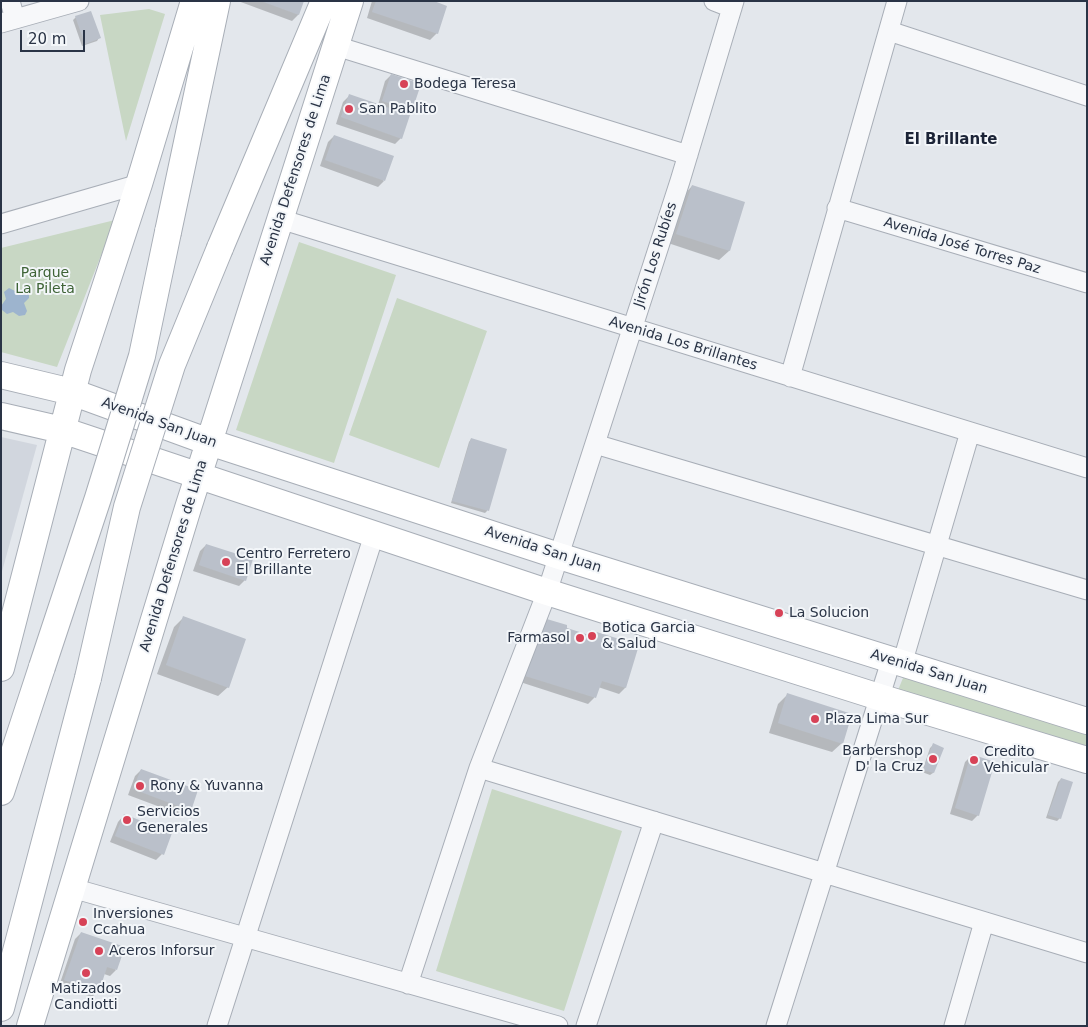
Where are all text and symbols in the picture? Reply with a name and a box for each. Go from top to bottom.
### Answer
scale bar [22,20,88,52]
text: 20 m [28,30,66,48]
street label: Avenida Defensores de Lima [257,72,335,268]
place label: Bodega Teresa [414,76,516,92]
marker: Bodega Teresa [398,78,410,90]
place label: San Pablito [359,101,437,117]
marker: San Pablito [343,103,355,115]
district label: El Brillante [904,131,998,149]
street label: Jirón Los Rubíes [631,200,681,310]
street label: Avenida José Torres Paz [882,214,1042,278]
park label: Parque La Pileta [15,265,75,298]
street label: Avenida Los Brillantes [607,313,759,375]
street label: Avenida San Juan [99,394,219,452]
street label: Avenida Defensores de Lima [137,458,211,654]
street label: Avenida San Juan [483,523,603,577]
place label: Centro Ferretero El Brillante [236,546,351,578]
marker: Centro Ferretero El Brillante [220,556,232,568]
place label: La Solucion [789,605,869,621]
marker: La Solucion [773,607,785,619]
place label: Botica Garcia & Salud [602,620,695,652]
place label: Farmasol [507,630,570,646]
marker: Botica Garcia & Salud [586,630,598,642]
marker: Farmasol [574,632,586,644]
street label: Avenida San Juan [868,646,990,698]
place label: Plaza Lima Sur [825,711,928,727]
marker: Plaza Lima Sur [809,713,821,725]
place label: Barbershop D' la Cruz [842,743,923,776]
place label: Credito Vehicular [984,744,1049,776]
marker: Barbershop D' la Cruz [927,753,939,765]
marker: Credito Vehicular [968,754,980,766]
place label: Rony & Yuvanna [150,778,264,794]
marker: Rony & Yuvanna [134,780,146,792]
place label: Servicios Generales [137,804,208,836]
marker: Servicios Generales [121,814,133,826]
place label: Inversiones Ccahua [93,906,173,939]
marker: Inversiones Ccahua [77,916,89,928]
place label: Aceros Inforsur [109,943,215,959]
marker: Aceros Inforsur [93,945,105,957]
marker: Matizados Candiotti [80,967,92,979]
place label: Matizados Candiotti [51,981,121,1014]

